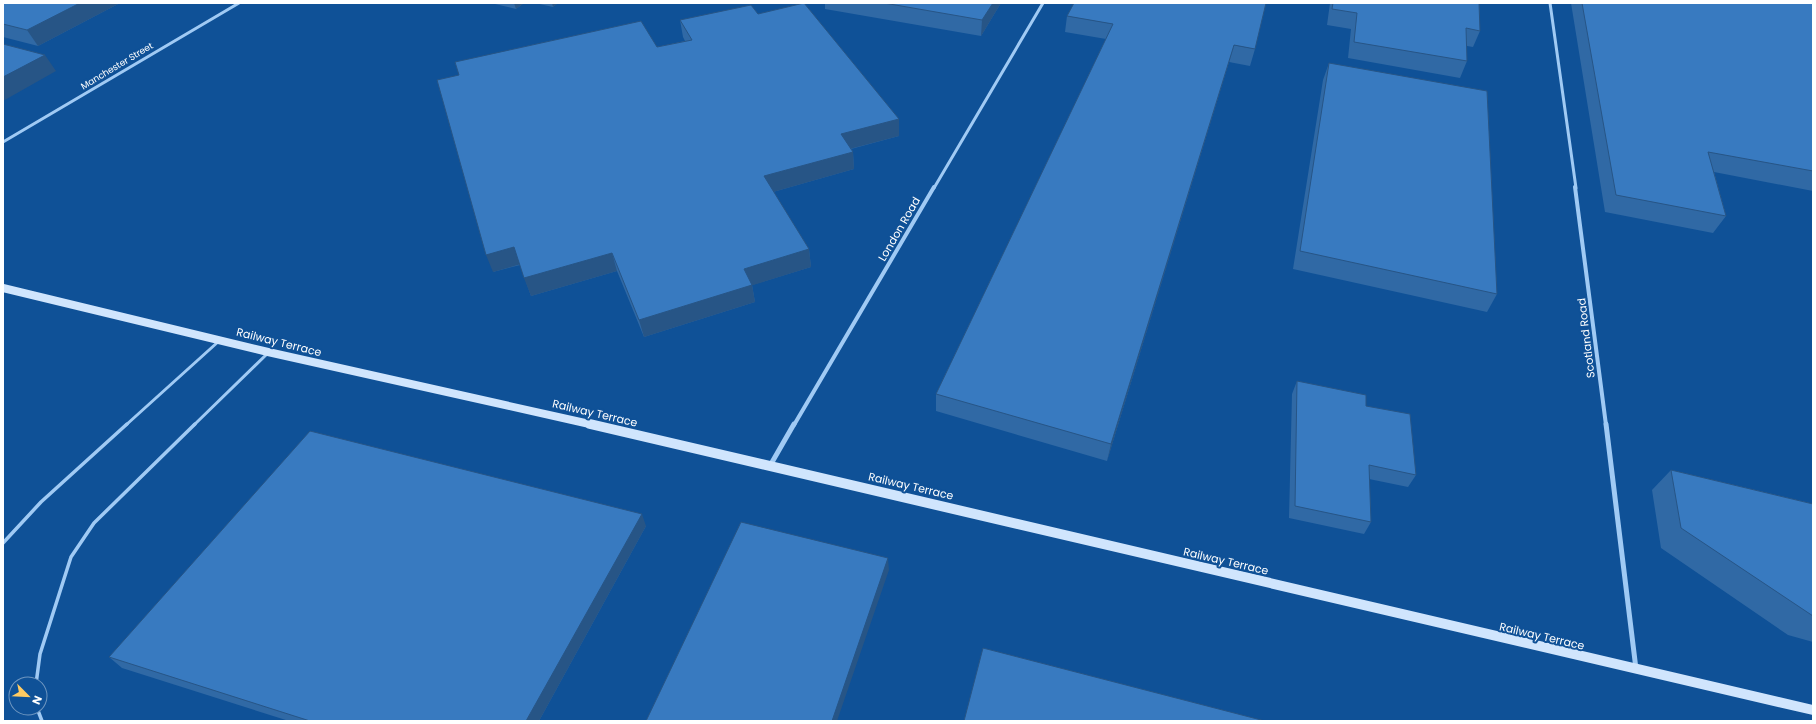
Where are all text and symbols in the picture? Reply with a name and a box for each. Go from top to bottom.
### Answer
street label: Manchester Street [79,40,155,92]
street label: London Road [874,194,924,264]
street label: Scotland Road [1573,297,1599,379]
street label: Railway Terrace [235,324,323,360]
street label: Railway Terrace [551,395,639,431]
street label: Railway Terrace [867,468,955,504]
street label: Railway Terrace [1182,543,1270,579]
street label: Railway Terrace [1498,618,1586,654]
north arrow [8,676,48,716]
text: N [28,693,46,707]

